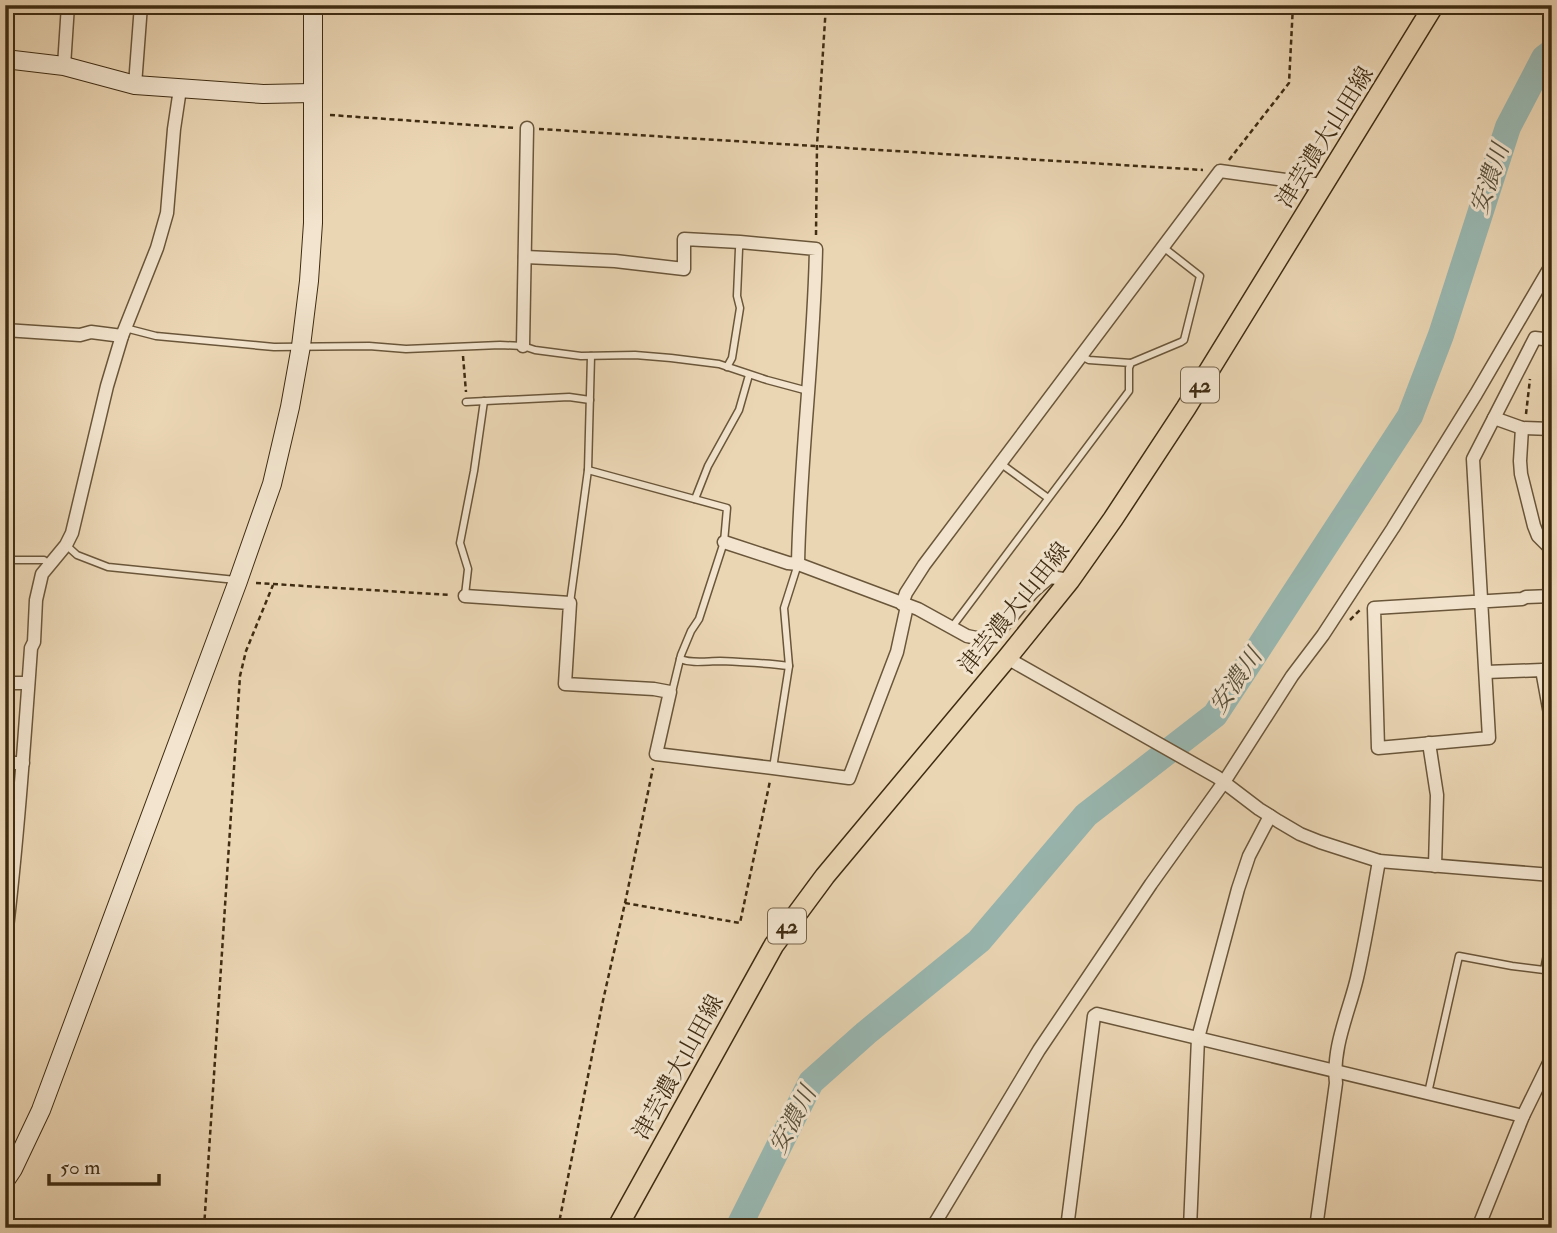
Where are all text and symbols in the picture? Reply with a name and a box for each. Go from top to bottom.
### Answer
street label: 津芸濃大山田線 [1270,61,1380,213]
water label: 安濃川 [1464,137,1517,218]
road number: 42 [1181,368,1219,402]
street label: 津芸濃大山田線 [952,536,1076,680]
water label: 安濃川 [1203,640,1271,719]
road number: 42 [768,908,806,944]
street label: 津芸濃大山田線 [626,990,730,1144]
water label: 安濃川 [762,1078,825,1159]
scale bar [49,1142,159,1186]
text: 50 m [60,1154,101,1181]

